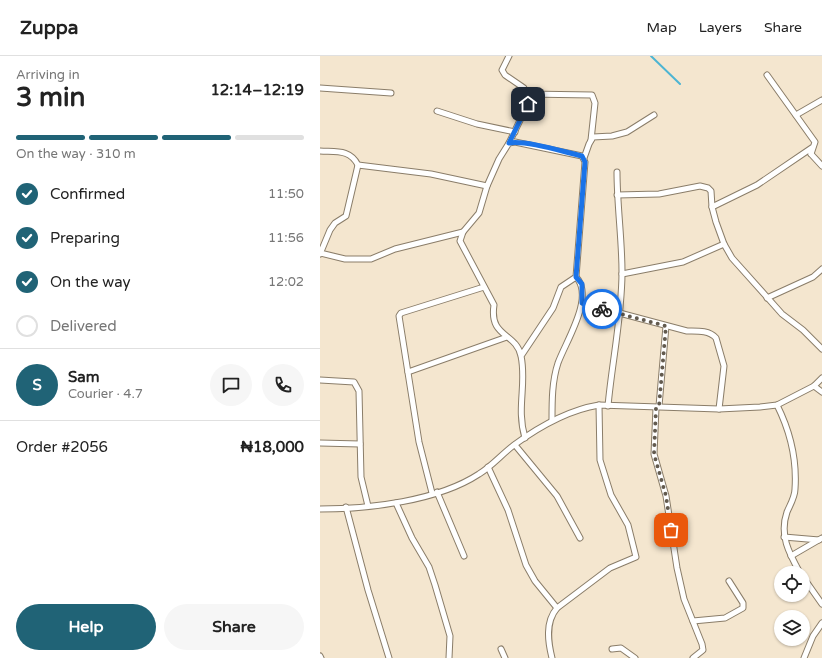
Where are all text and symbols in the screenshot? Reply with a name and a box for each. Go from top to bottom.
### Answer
text: Zuppa [20,17,78,39]
text: Map [647,19,677,36]
text: Layers [699,19,742,36]
text: Share [764,19,802,36]
text: Arriving in [16,67,80,83]
text: 12:14–12:19 [210,81,304,99]
text: 3 min [16,82,85,113]
pin [511,87,545,121]
icon: home [517,93,539,115]
text: On the way · 310 m [16,146,136,162]
icon: check [16,183,38,205]
text: Confirmed [50,185,125,203]
text: 11:50 [268,186,304,202]
icon: check [16,227,38,249]
text: Preparing [50,229,120,247]
text: 11:56 [268,230,304,246]
icon: check [16,271,38,293]
text: On the way [50,273,130,291]
text: 12:02 [268,274,304,290]
courier [582,289,622,329]
icon: bike [591,298,613,320]
text: Delivered [50,317,117,335]
button: chat [210,364,252,406]
button: phone [262,364,304,406]
text: Sam [68,368,99,386]
text: S [32,376,42,394]
text: Courier · 4.7 [68,386,143,402]
text: Order #2056 [16,438,108,456]
text: ₦18,000 [240,438,304,456]
pin [654,513,688,547]
icon: bag [660,519,682,541]
map controls [774,566,810,646]
button: locate [774,566,810,602]
button: Help [16,604,156,650]
button: Share [164,604,304,650]
button: layers [774,610,810,646]

